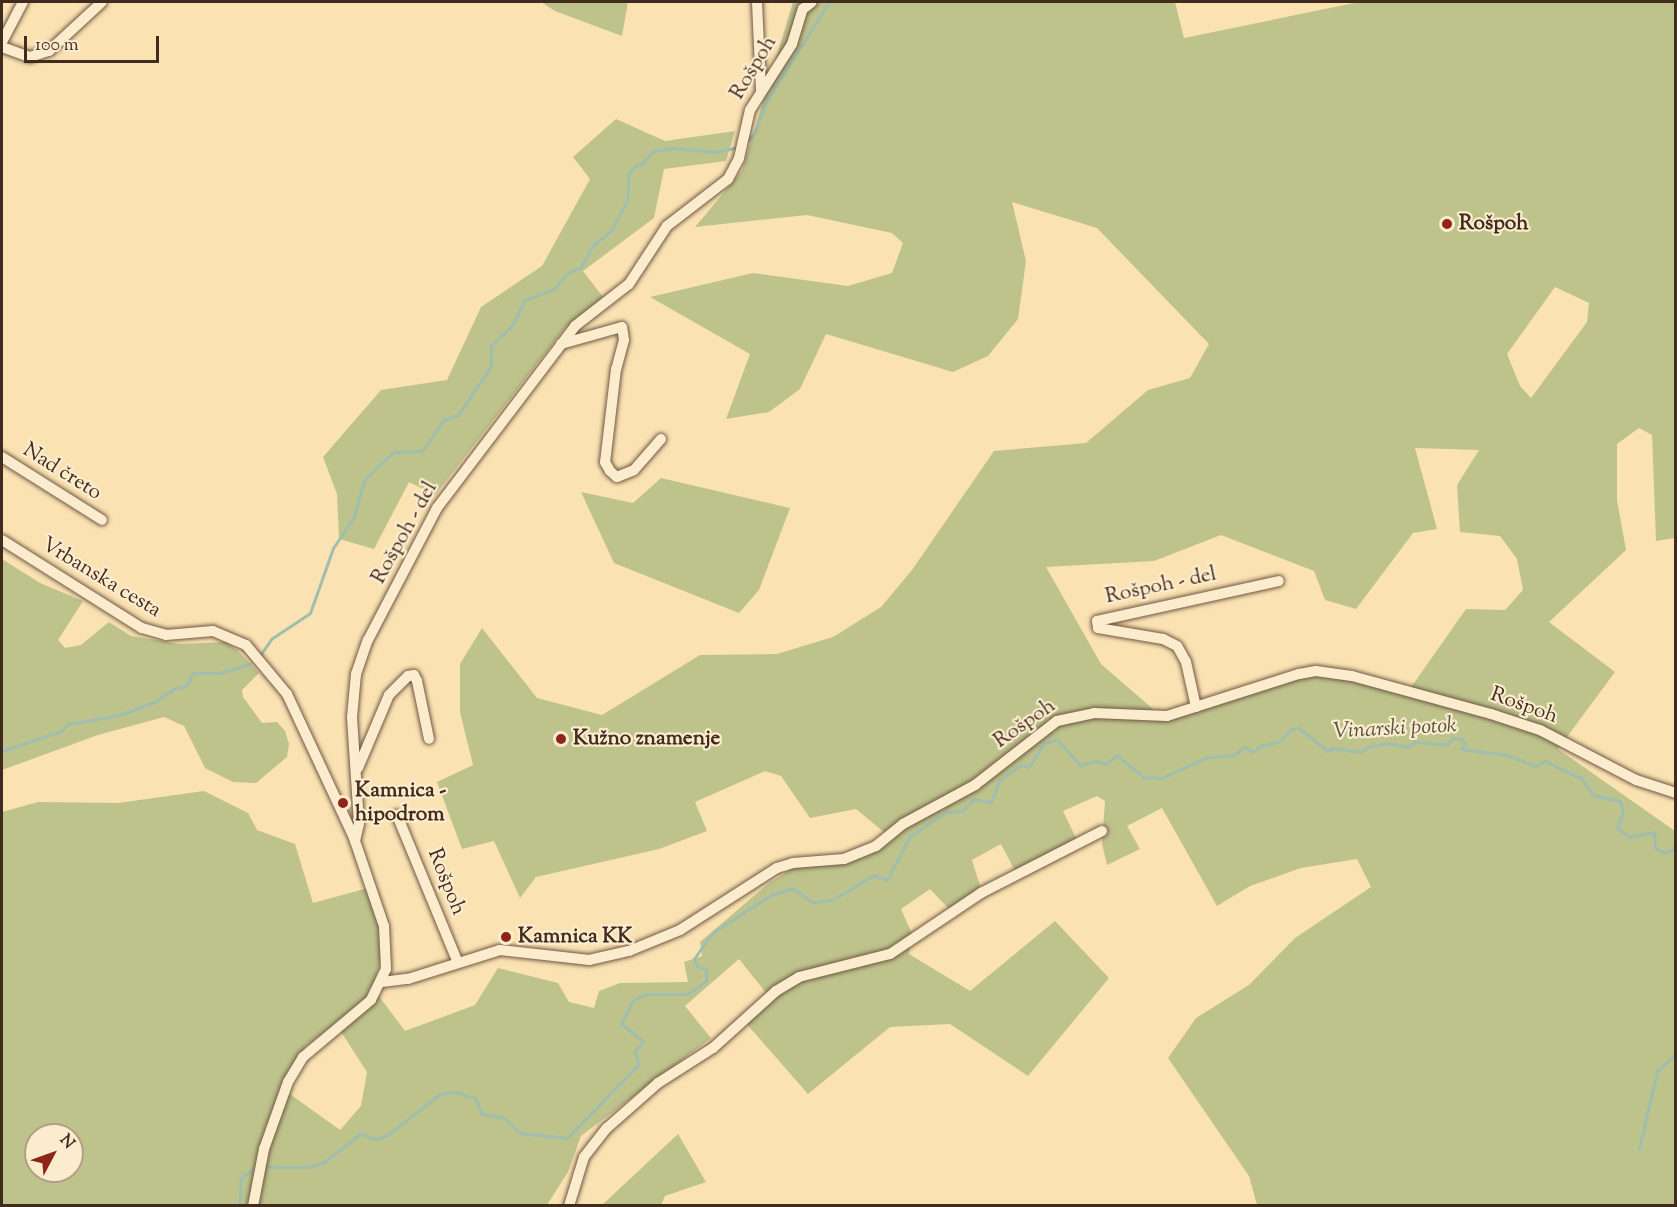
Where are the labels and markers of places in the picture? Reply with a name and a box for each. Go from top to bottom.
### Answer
place label: Rošpoh [1459,211,1529,237]
marker: Rošpoh [1440,217,1454,231]
place label: Kužno znamenje [573,726,720,752]
marker: Kužno znamenje [554,732,568,746]
place label: Kamnica - hipodrom [355,778,446,828]
marker: Kamnica - hipodrom [336,796,350,810]
place label: Kamnica KK [518,924,633,950]
marker: Kamnica KK [499,930,513,944]

